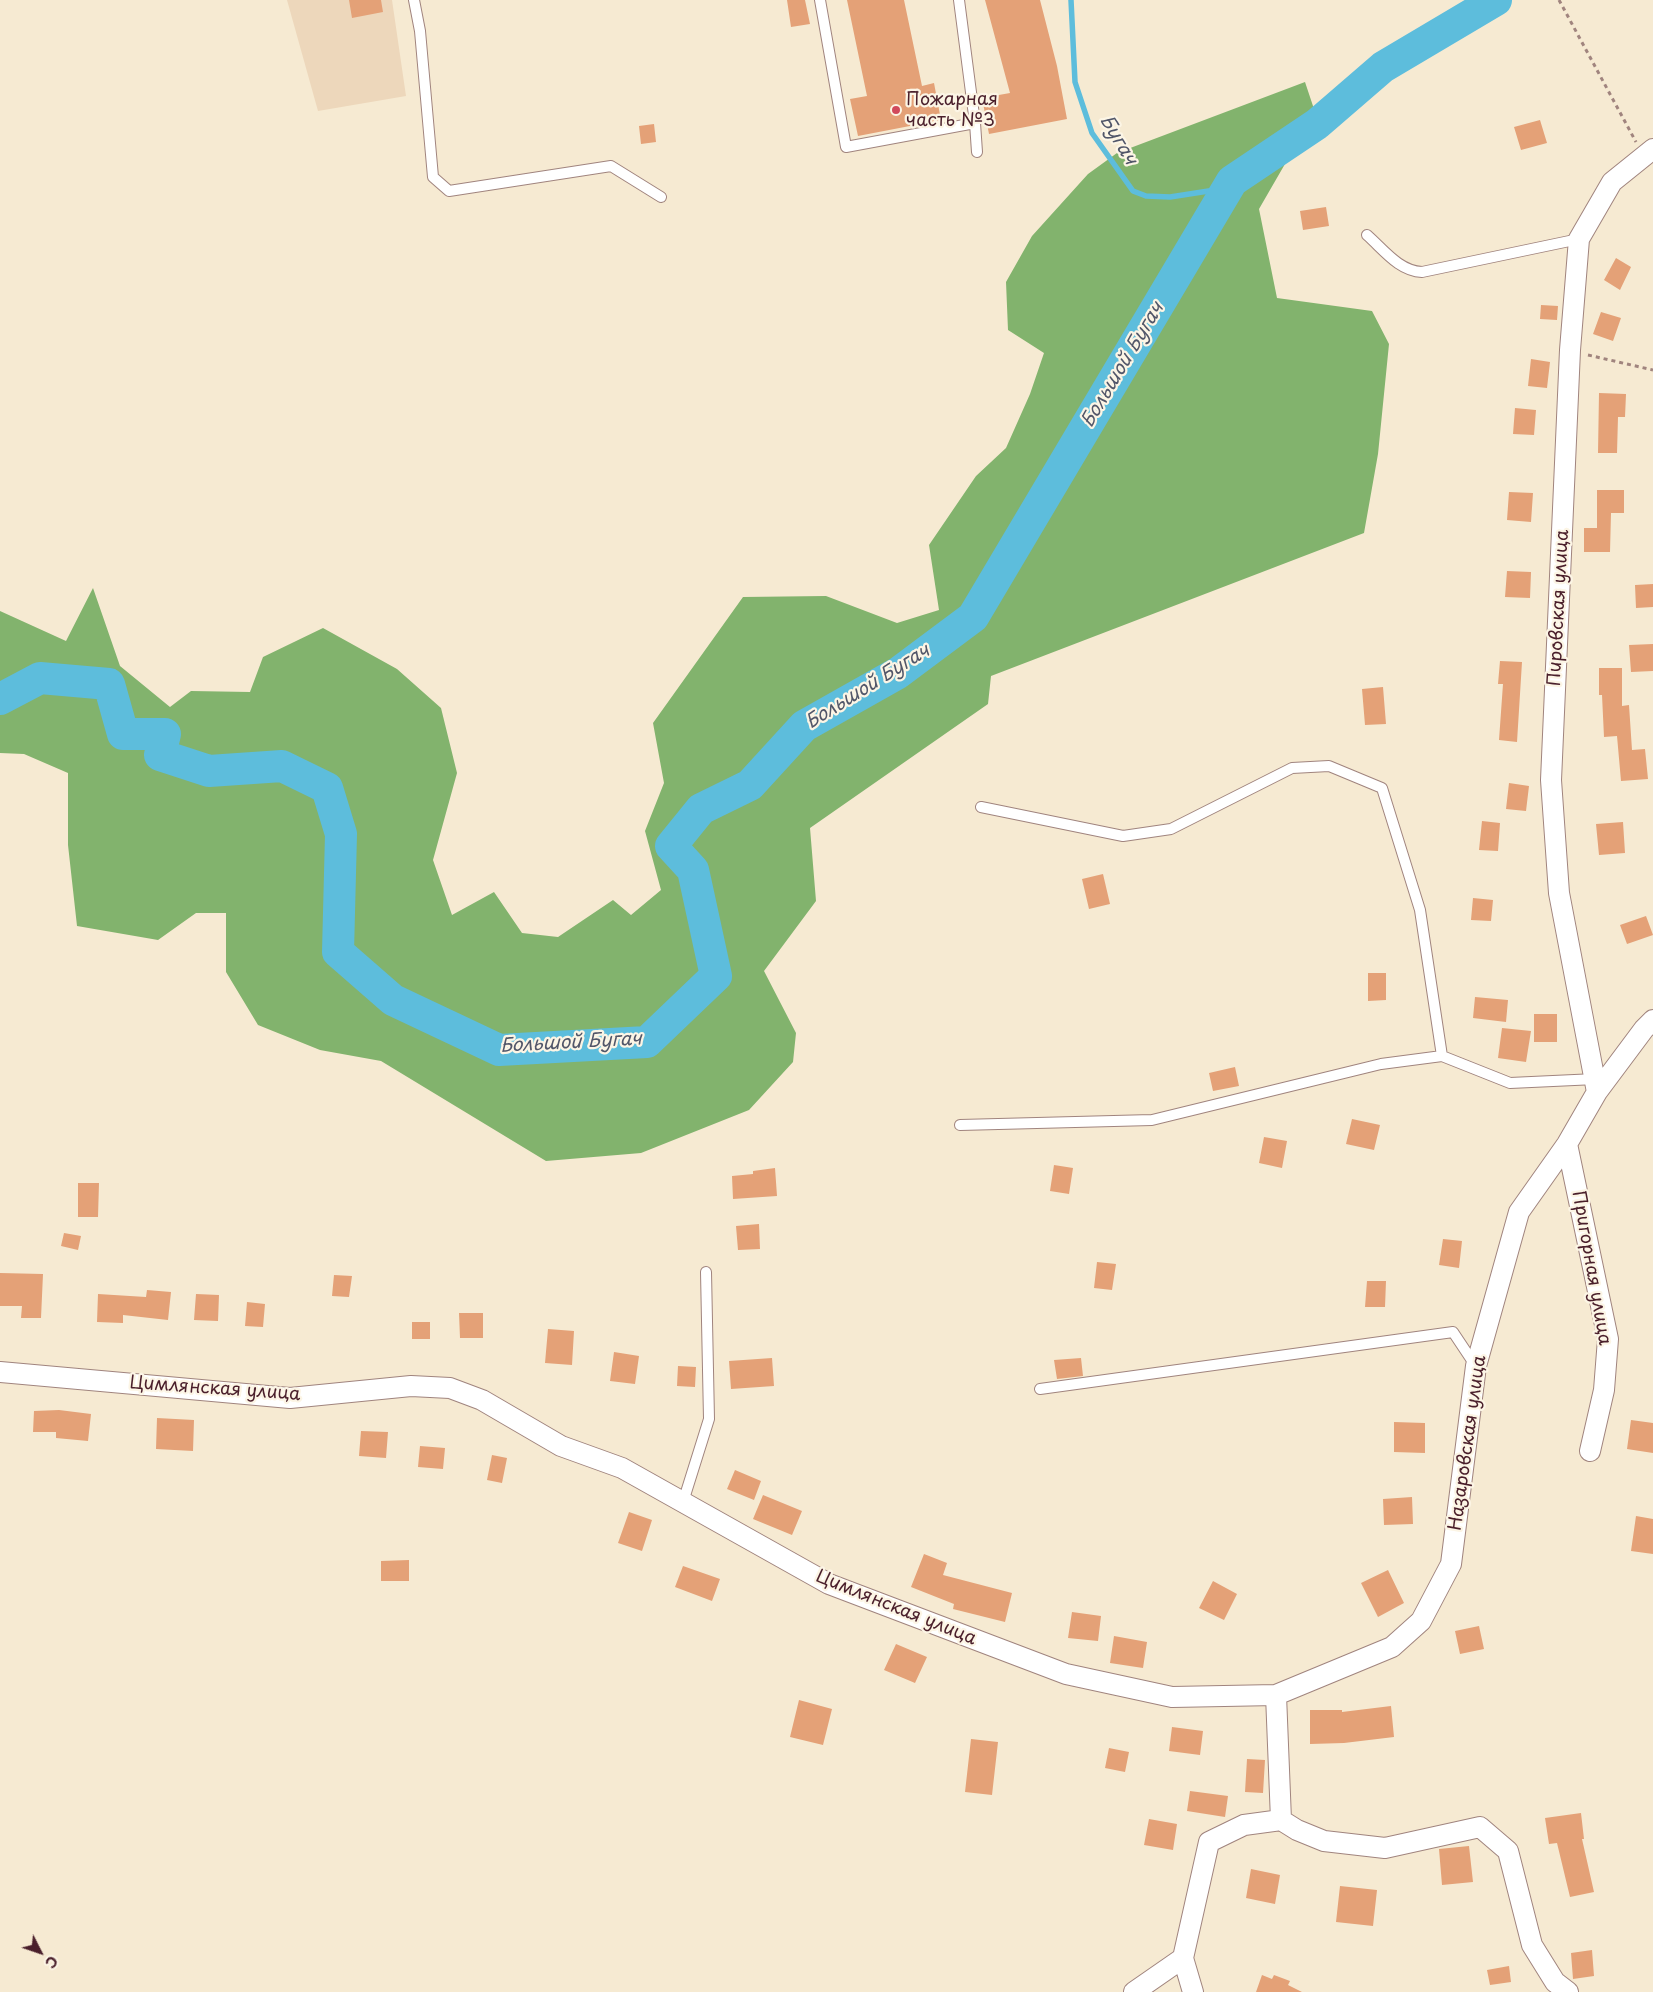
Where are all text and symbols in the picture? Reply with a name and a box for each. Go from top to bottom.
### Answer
place label: Пожарная часть №3 [906,89,998,132]
marker: Пожарная часть №3 [890,104,902,116]
water label: Бугач [1094,111,1142,169]
water label: Большой Бугач [1077,298,1169,432]
street label: Пировская улица [1544,529,1574,687]
water label: Большой Бугач [802,640,934,734]
water label: Большой Бугач [500,1028,642,1058]
street label: Пригорная улица [1567,1189,1615,1347]
street label: Назаровская улица [1445,1354,1491,1532]
street label: Цимлянская улица [129,1372,301,1406]
street label: Цимлянская улица [812,1566,980,1650]
north arrow [15,1927,65,1977]
text: С [40,1951,63,1973]

